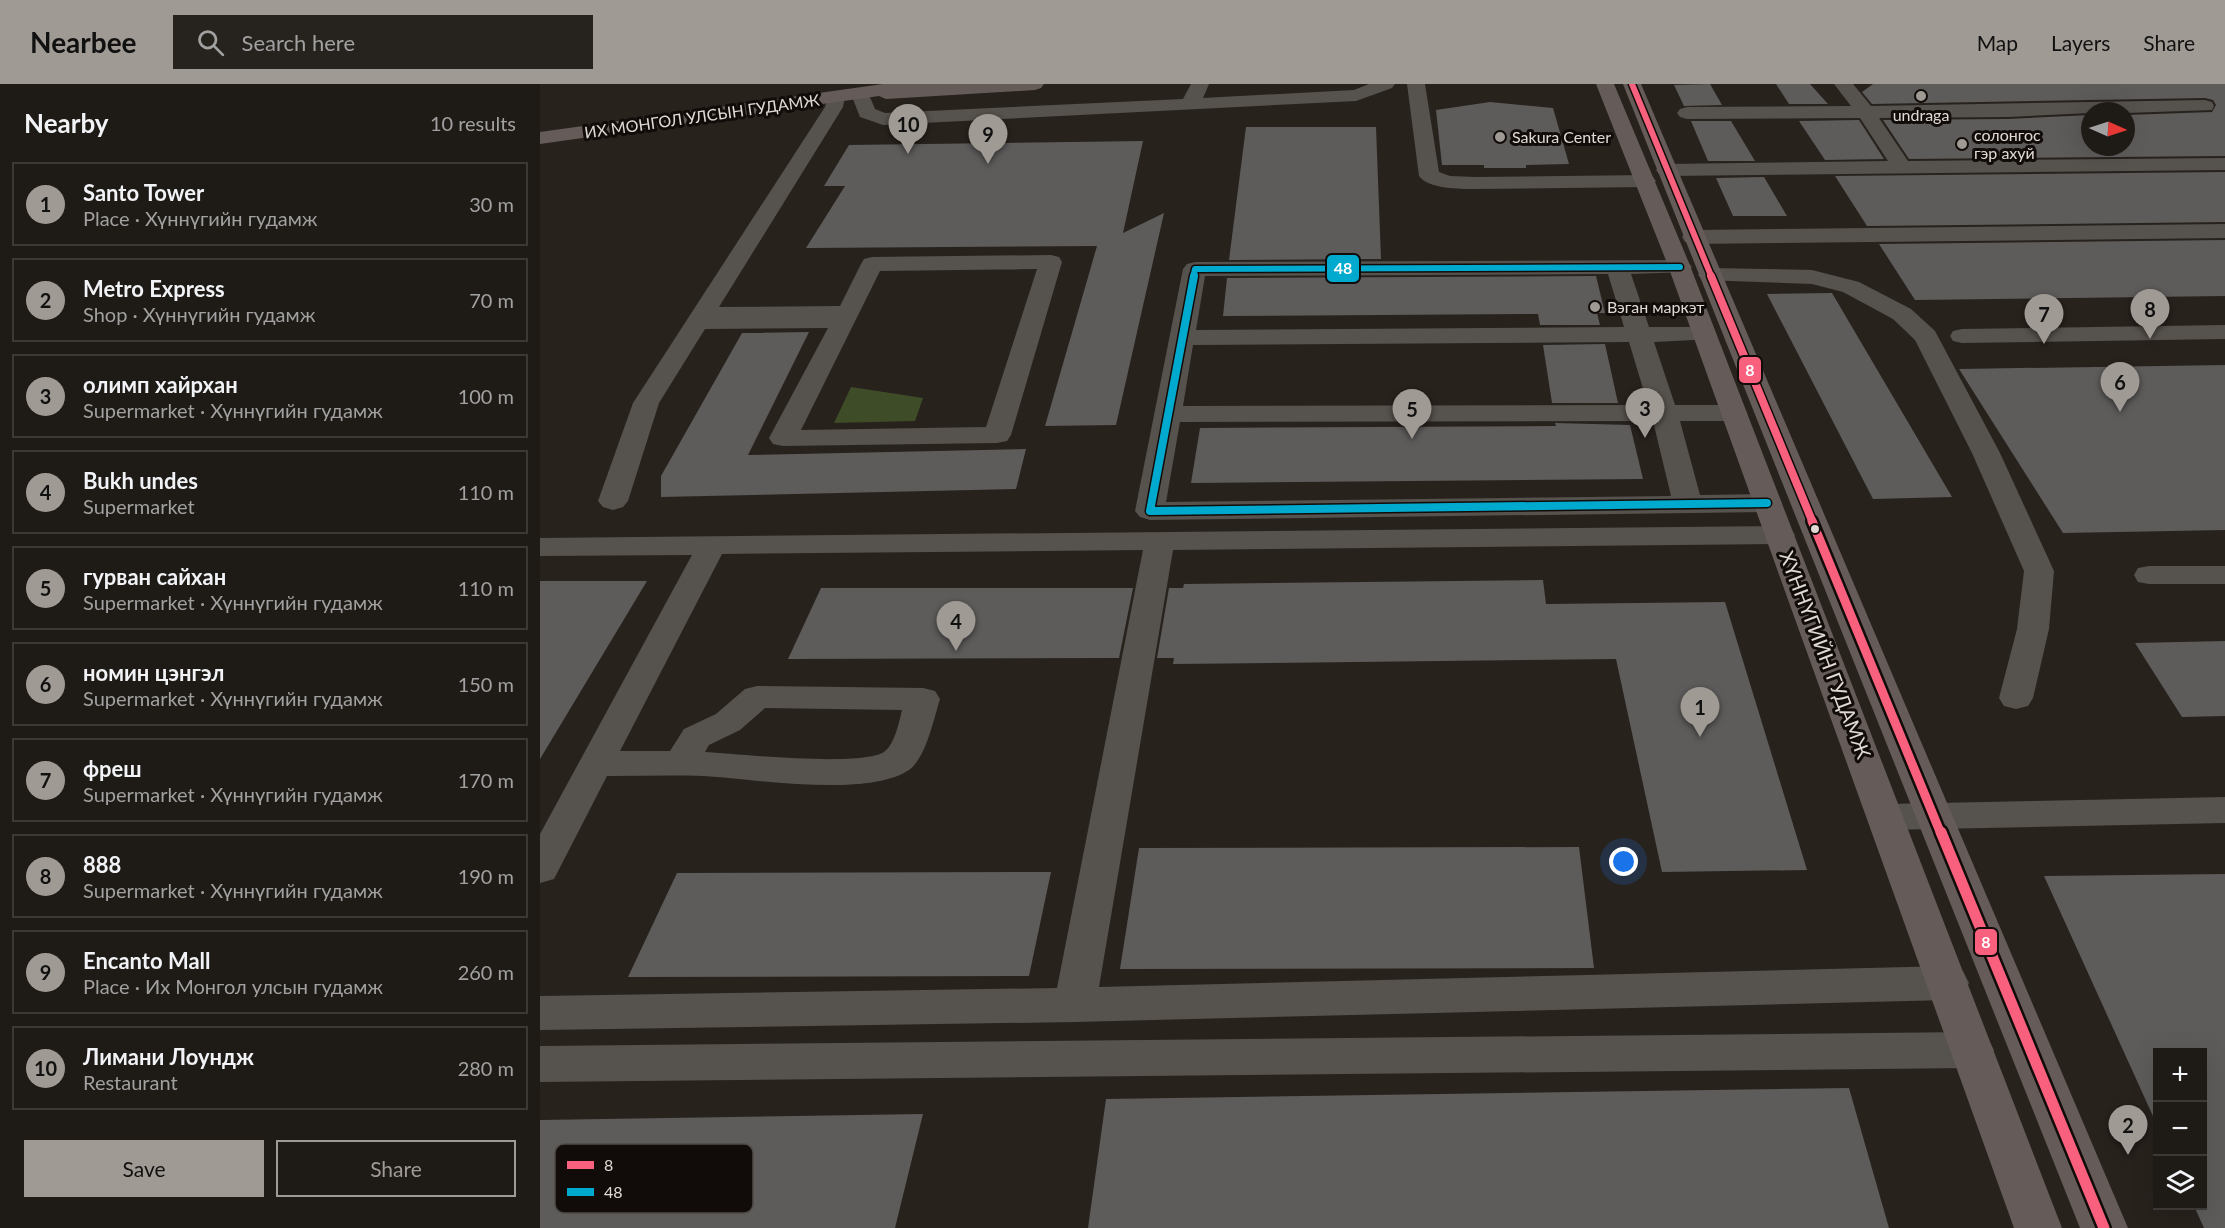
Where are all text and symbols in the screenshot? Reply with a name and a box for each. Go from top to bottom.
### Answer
search box [173,15,593,69]
text: Nearbee [30,25,137,59]
icon: search [194,26,227,59]
text: Search here [242,29,355,56]
text: Map [1977,30,2018,55]
text: Layers [2051,30,2110,55]
text: Share [2143,30,2195,55]
marker: undraga [1914,89,1928,103]
street label: ИХ МОНГОЛ УЛСЫН ГУДАМЖ [583,90,821,141]
north arrow [2081,102,2135,156]
pin: 10 [888,104,928,154]
place label: undraga [1893,105,1949,124]
text: Nearby [24,107,109,139]
text: 10 results [430,111,516,135]
pin: 9 [968,115,1008,164]
place label: солонгос гэр ахуй [1974,125,2041,162]
place label: Sakura Center [1512,127,1611,146]
marker: Sakura Center [1493,130,1507,144]
marker: солонгос гэр ахуй [1955,137,1969,151]
text: Santo Tower [83,179,204,206]
text: 1 [40,192,51,216]
text: 30 m [469,192,514,216]
text: Place · Хүннүгийн гудамж [83,206,318,230]
line badge: 48 [1326,254,1360,283]
text: 48 [1334,258,1352,277]
text: Metro Express [83,275,225,302]
text: 2 [40,288,51,312]
text: 70 m [469,288,514,312]
pin: 8 [2130,290,2170,339]
pin: 7 [2024,294,2064,344]
place label: Вэган маркэт [1607,297,1704,316]
marker: Вэган маркэт [1588,300,1602,314]
text: Shop · Хүннүгийн гудамж [83,302,315,326]
line badge: 8 [1738,356,1762,384]
text: 8 [1745,360,1755,379]
pin: 6 [2100,362,2140,412]
text: олимп хайрхан [83,371,238,398]
text: 3 [40,384,51,408]
text: 100 m [458,384,514,408]
pin: 3 [1626,388,1664,438]
pin: 5 [1392,390,1432,439]
text: Supermarket · Хүннүгийн гудамж [83,398,383,422]
text: Bukh undes [83,467,198,494]
text: 4 [40,480,51,504]
text: 110 m [458,480,514,504]
text: Supermarket [83,494,195,518]
unlabelled marker [1809,523,1821,535]
street label: ХҮННҮГИЙН ГУДАМЖ [1775,547,1877,762]
text: гурван сайхан [83,563,226,590]
text: 5 [40,576,51,600]
text: 110 m [458,576,514,600]
text: Supermarket · Хүннүгийн гудамж [83,590,383,614]
pin: 4 [936,602,976,651]
text: номин цэнгэл [83,659,224,686]
text: 6 [40,672,51,696]
text: 150 m [458,672,514,696]
text: Supermarket · Хүннүгийн гудамж [83,686,383,710]
pin: 1 [1680,688,1720,737]
text: фреш [83,755,142,782]
text: 7 [40,768,51,792]
text: 170 m [458,768,514,792]
text: Supermarket · Хүннүгийн гудамж [83,782,383,806]
your location [1609,847,1638,876]
text: 888 [83,851,121,878]
text: 8 [40,864,51,888]
text: 190 m [458,864,514,888]
text: Supermarket · Хүннүгийн гудамж [83,878,383,902]
line badge: 8 [1974,928,1998,956]
text: 8 [1981,932,1991,951]
text: Encanto Mall [83,947,211,974]
text: 9 [40,960,51,984]
text: 260 m [458,960,514,984]
text: Place · Их Монгол улсын гудамж [83,974,383,998]
text: Лимани Лоундж [83,1043,254,1070]
map controls [2153,1048,2207,1210]
button: + [2153,1048,2207,1102]
text: 10 [34,1056,57,1080]
text: 280 m [458,1056,514,1080]
text: Restaurant [83,1070,178,1094]
button: − [2153,1102,2207,1156]
pin: 2 [2108,1106,2148,1155]
button: Save [24,1140,264,1197]
button: Share [276,1140,516,1197]
legend [555,1144,753,1213]
text: 8 [604,1155,613,1174]
button: layers [2153,1156,2207,1210]
text: 48 [604,1182,623,1201]

